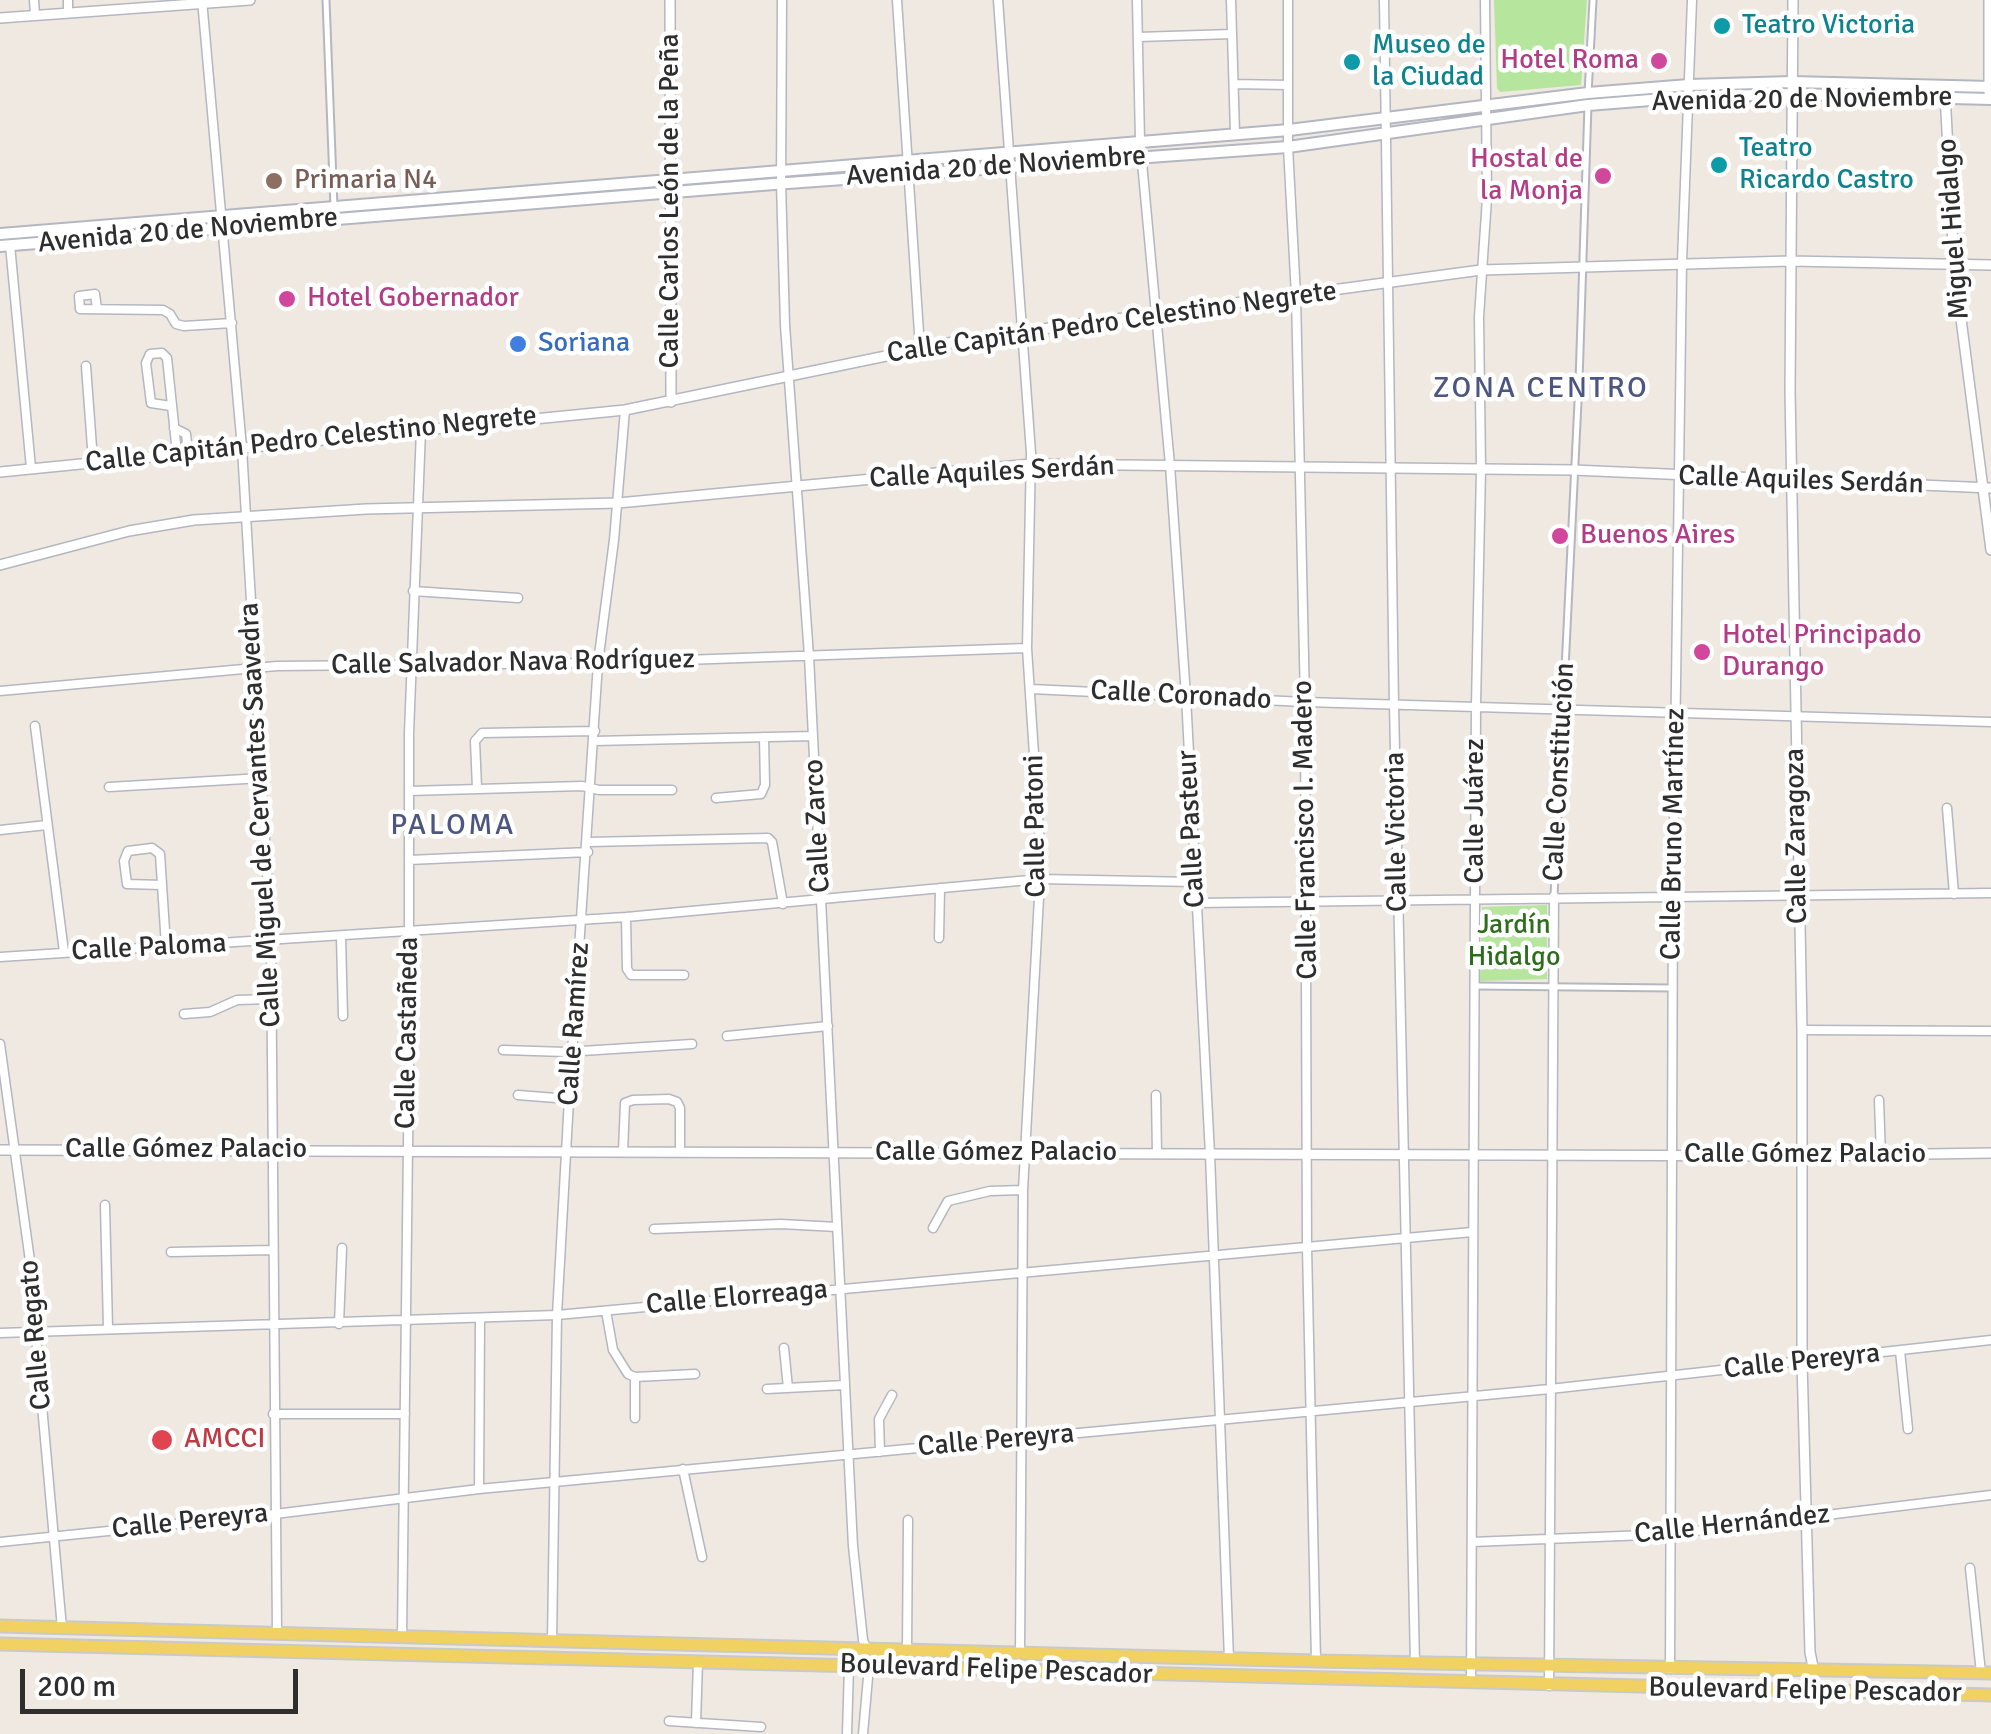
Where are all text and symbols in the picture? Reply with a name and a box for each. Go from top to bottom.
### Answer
place label: Teatro Victoria [1742,9,1915,43]
marker: Teatro Victoria [1711,15,1733,37]
place label: Museo de la Ciudad [1372,29,1486,95]
street label: Calle Carlos León de la Peña [654,33,688,369]
place label: Hotel Roma [1500,44,1639,78]
marker: Hotel Roma [1648,50,1670,72]
marker: Museo de la Ciudad [1341,51,1363,73]
street label: Avenida 20 de Noviembre [1651,81,1953,119]
place label: Teatro Ricardo Castro [1739,132,1914,198]
street label: Miguel Hidalgo [1931,137,1977,321]
street label: Avenida 20 de Noviembre [845,140,1147,194]
place label: Hostal de la Monja [1470,143,1583,209]
marker: Teatro Ricardo Castro [1708,154,1730,176]
place label: Primaria N4 [294,164,437,198]
marker: Hostal de la Monja [1592,165,1614,187]
marker: Primaria N4 [263,170,285,192]
street label: Avenida 20 de Noviembre [37,201,339,261]
street label: Calle Capitán Pedro Celestino Negrete [885,275,1339,371]
place label: Hotel Gobernador [307,282,519,316]
marker: Hotel Gobernador [276,288,298,310]
place label: Soriana [538,327,630,361]
marker: Soriana [507,333,529,355]
district label: ZONA CENTRO [1433,371,1649,407]
street label: Calle Capitán Pedro Celestino Negrete [84,400,538,480]
street label: Calle Aquiles Serdán [868,450,1116,496]
street label: Calle Aquiles Serdán [1678,460,1924,502]
place label: Buenos Aires [1580,519,1735,553]
marker: Buenos Aires [1549,525,1571,547]
street label: Calle Miguel de Cervantes Saavedra [233,602,289,1028]
place label: Hotel Principado Durango [1722,619,1922,685]
marker: Hotel Principado Durango [1691,641,1713,663]
street label: Calle Salvador Nava Rodríguez [331,643,695,683]
street label: Calle Constitución [1537,662,1583,882]
street label: Calle Coronado [1090,674,1272,718]
street label: Calle Francisco I. Madero [1287,680,1325,980]
street label: Calle Bruno Martínez [1655,708,1693,960]
street label: Calle Juárez [1459,738,1493,884]
street label: Calle Zaragoza [1779,748,1815,924]
street label: Calle Pasteur [1171,749,1213,909]
street label: Calle Victoria [1379,751,1415,913]
street label: Calle Patoni [1018,754,1054,898]
street label: Calle Zarco [798,758,838,894]
district label: PALOMA [390,808,516,844]
park label: Jardín Hidalgo [1468,909,1560,975]
street label: Calle Paloma [71,927,227,969]
street label: Calle Castañeda [390,937,426,1129]
street label: Calle Ramírez [553,941,597,1107]
street label: Calle Gómez Palacio [65,1133,307,1167]
street label: Calle Gómez Palacio [875,1136,1117,1170]
street label: Calle Gómez Palacio [1684,1138,1926,1172]
street label: Calle Regato [13,1259,59,1411]
street label: Calle Elorreaga [645,1273,829,1323]
street label: Calle Pereyra [1722,1337,1882,1387]
street label: Calle Pereyra [916,1417,1076,1465]
place label: AMCCI [184,1423,266,1457]
marker: AMCCI [149,1427,175,1453]
street label: Calle Pereyra [110,1497,270,1547]
street label: Calle Hernández [1633,1498,1831,1552]
street label: Boulevard Felipe Pescador [839,1648,1153,1692]
scale bar [25,1649,302,1711]
text: 200 m [37,1668,116,1705]
street label: Boulevard Felipe Pescador [1648,1671,1962,1711]

